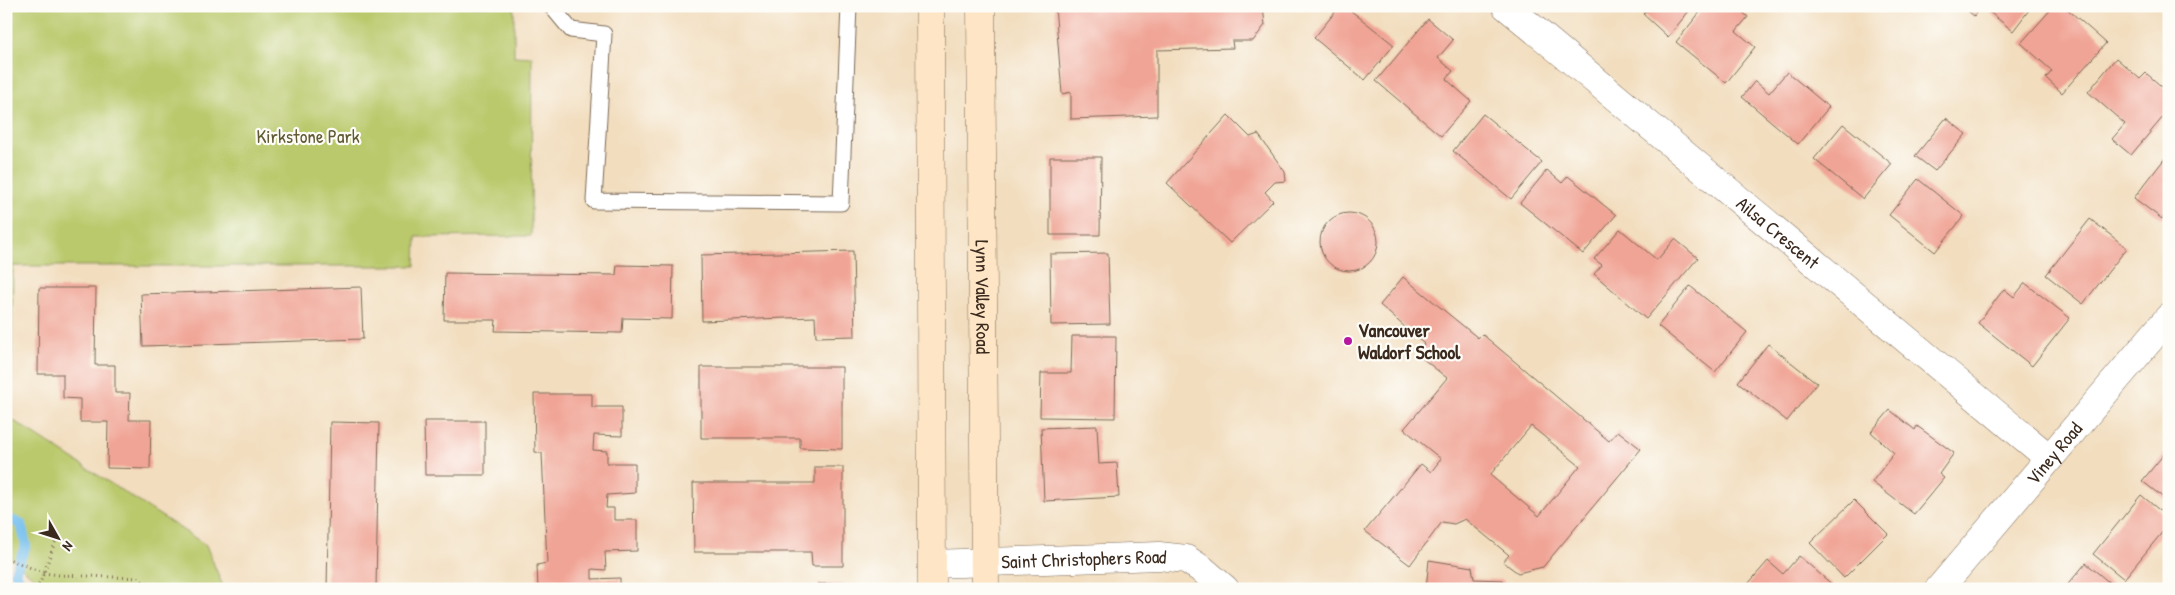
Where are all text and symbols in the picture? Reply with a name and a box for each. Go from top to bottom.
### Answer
park label: Kirkstone Park [256,123,360,149]
street label: Ailsa Crescent [1731,190,1825,275]
street label: Lynn Valley Road [970,240,996,355]
place label: Vancouver Waldorf School [1358,317,1461,365]
marker: Vancouver Waldorf School [1342,335,1354,347]
street label: Viney Road [2020,416,2088,490]
north arrow [32,512,82,562]
text: N [58,538,78,556]
street label: Saint Christophers Road [1001,543,1169,575]

